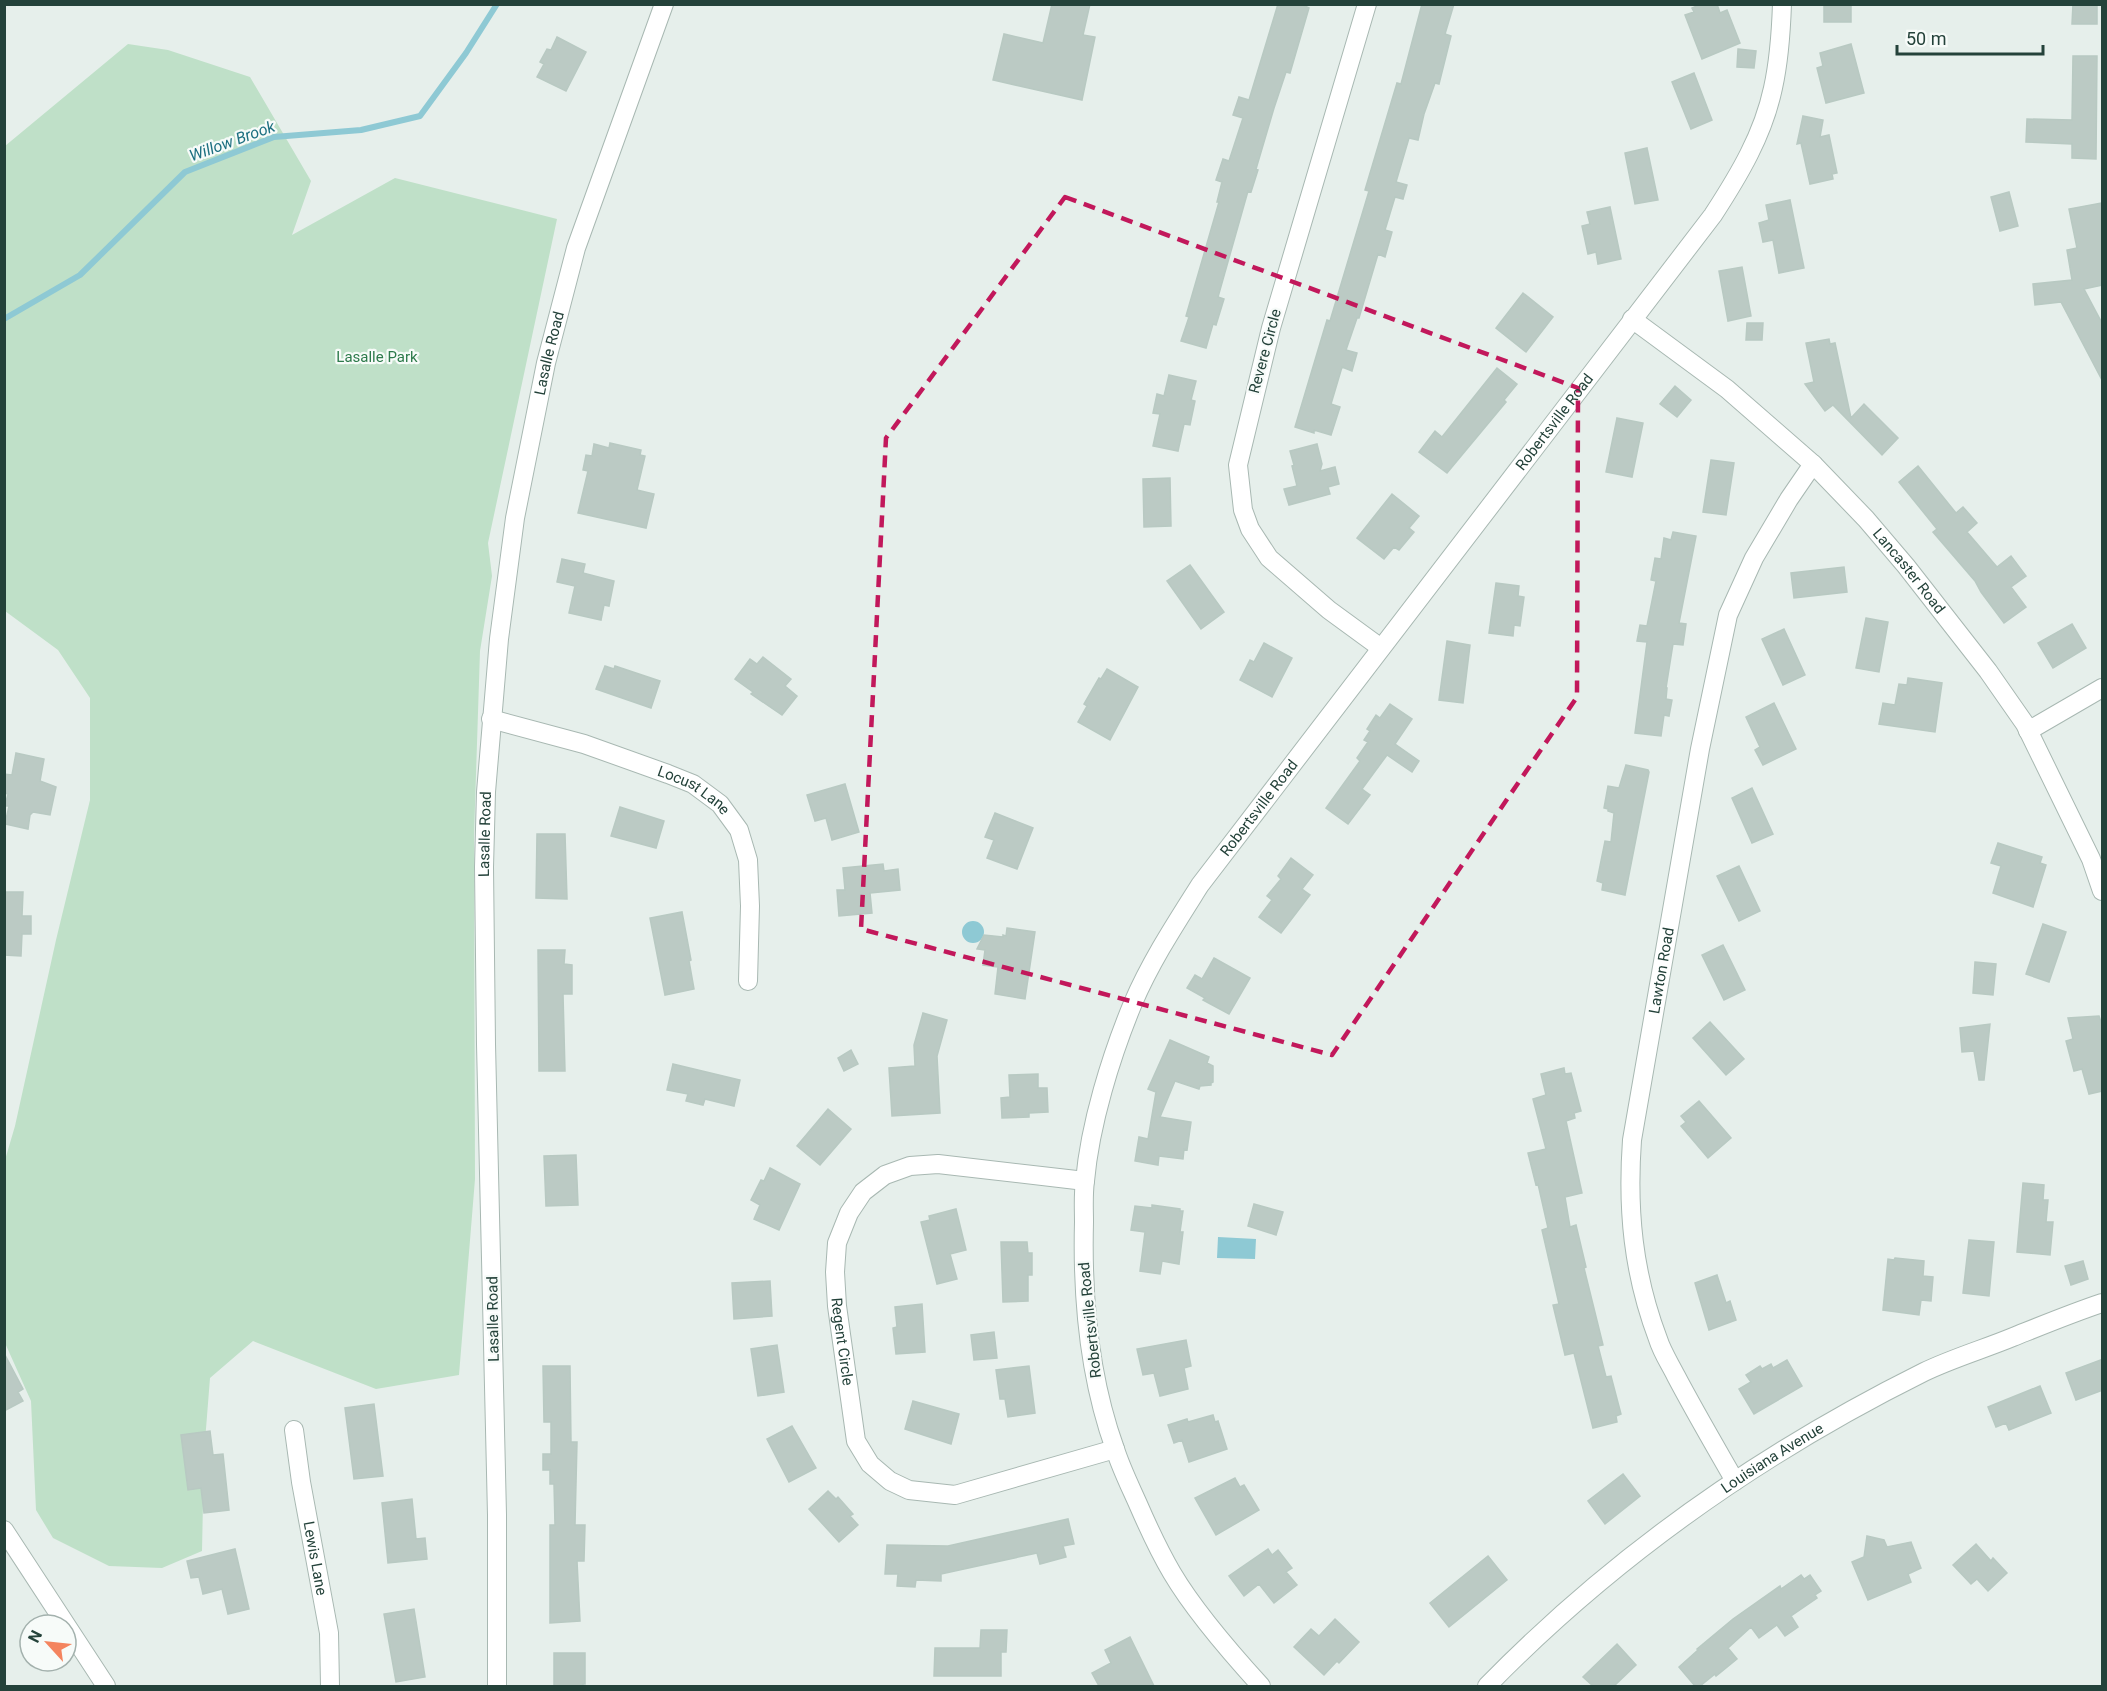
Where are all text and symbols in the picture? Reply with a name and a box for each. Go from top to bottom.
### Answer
scale bar [1897,18,2042,56]
text: 50 m [1906,28,1946,49]
water label: Willow Brook [187,116,279,165]
street label: Revere Circle [1245,307,1285,395]
street label: Lasalle Road [531,309,568,397]
park label: Lasalle Park [336,348,418,366]
street label: Robertsville Road [1512,370,1597,474]
street label: Lancaster Road [1869,525,1949,617]
street label: Robertsville Road [1216,756,1302,860]
street label: Locust Lane [655,762,734,818]
street label: Lasalle Road [475,791,495,877]
street label: Lawton Road [1645,926,1678,1015]
street label: Robertsville Road [1075,1261,1105,1379]
street label: Lasalle Road [483,1276,503,1362]
street label: Regent Circle [828,1297,857,1387]
street label: Louisiana Avenue [1718,1419,1827,1497]
street label: Lewis Lane [299,1520,331,1597]
north arrow [18,1613,78,1673]
text: N [24,1627,46,1646]

